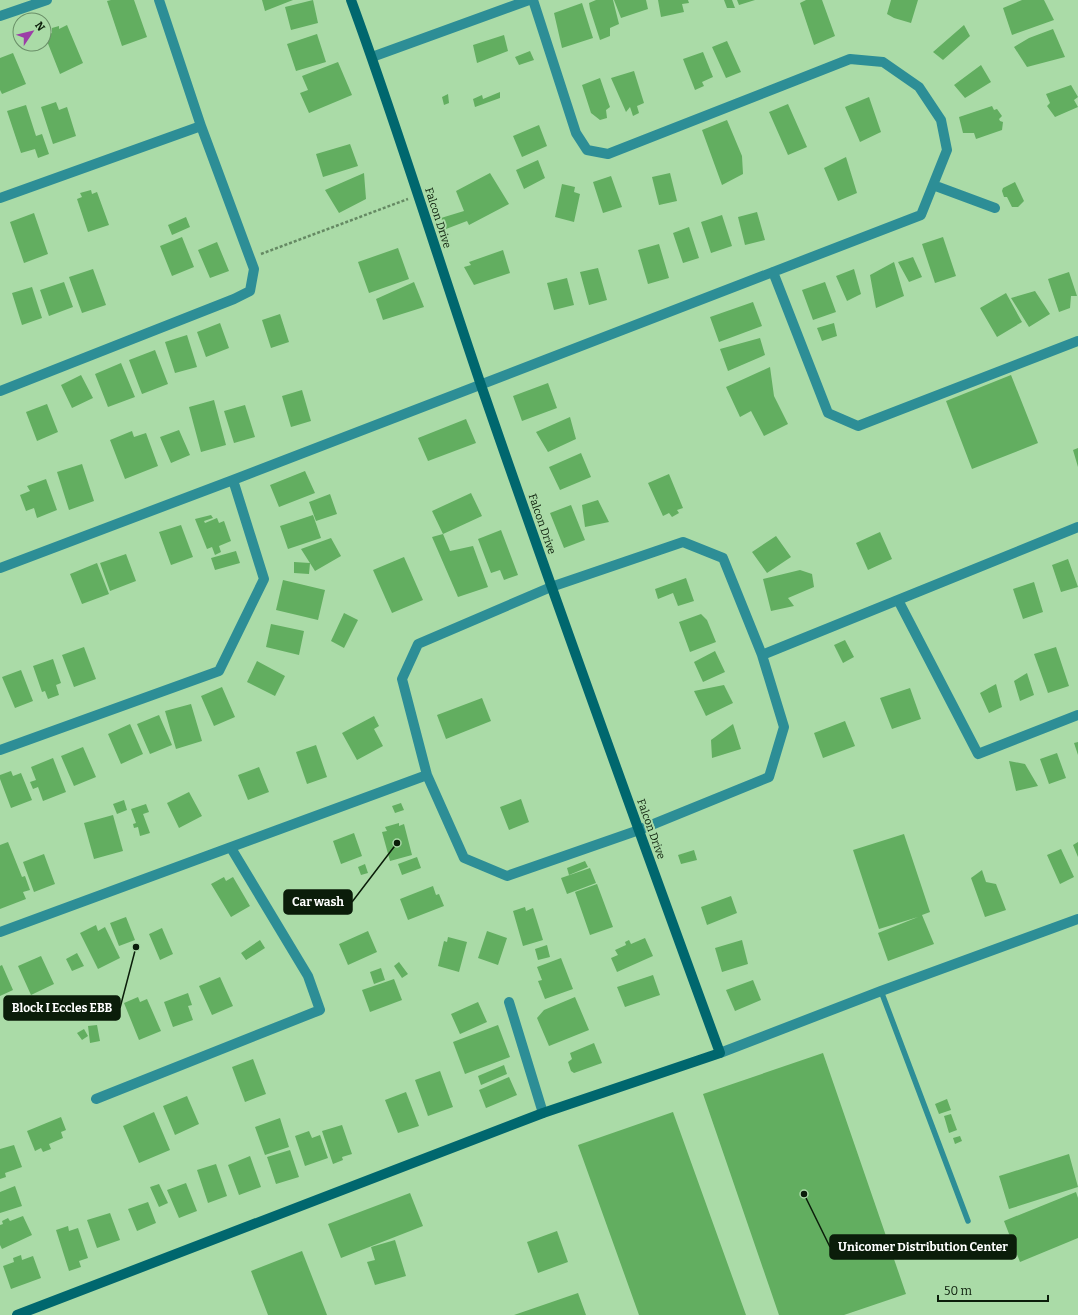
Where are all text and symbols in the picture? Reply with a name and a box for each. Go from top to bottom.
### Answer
north arrow [12,12,52,52]
text: N [32,19,48,34]
street label: Falcon Drive [422,186,454,250]
street label: Falcon Drive [526,492,558,556]
street label: Falcon Drive [634,797,668,861]
callout: Car wash [284,890,352,914]
text: Car wash [292,895,344,909]
callout: Block I Eccles EBB [4,996,120,1020]
text: Block I Eccles EBB [12,1001,112,1015]
callout: Unicomer Distribution Center [830,1235,1016,1259]
text: Unicomer Distribution Center [838,1240,1008,1254]
scale bar [938,1277,1048,1303]
text: 50 m [944,1284,973,1298]

